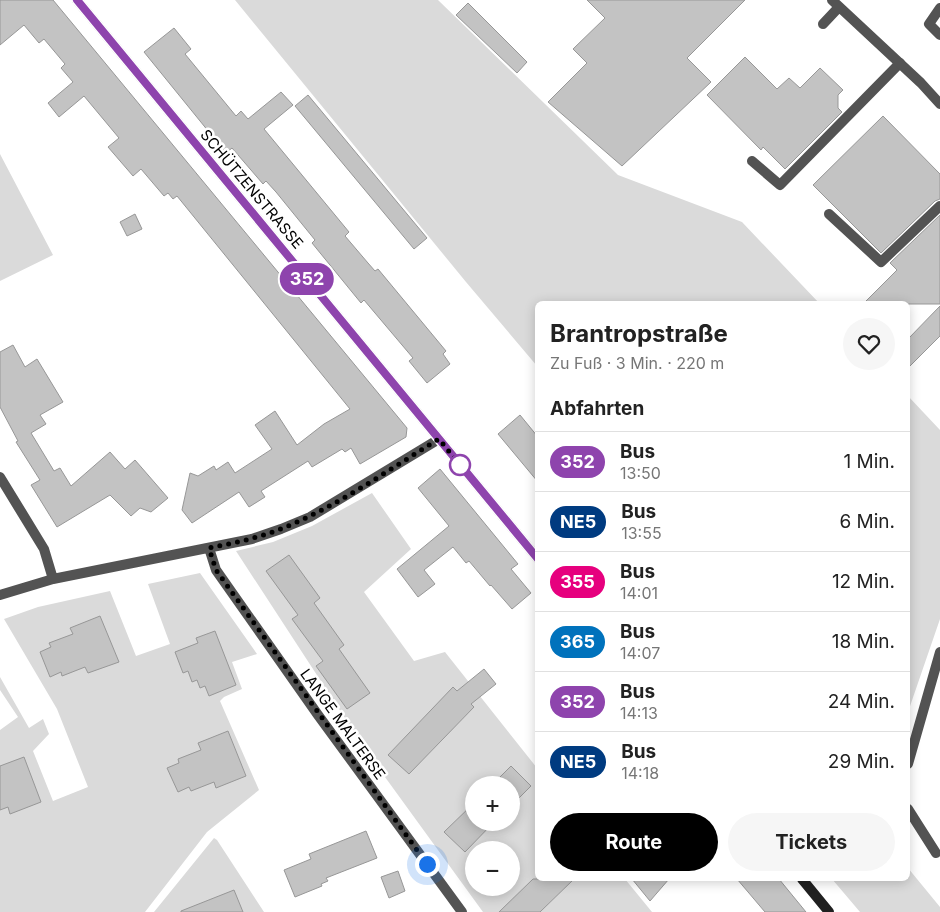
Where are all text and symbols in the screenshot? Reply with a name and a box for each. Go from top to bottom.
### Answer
street label: SCHÜTZENSTRASSE [197,125,307,253]
line badge: 352 [278,263,336,295]
text: 352 [290,268,324,289]
button: heart [843,318,895,370]
text: Brantropstraße [550,319,728,348]
text: Zu Fuß · 3 Min. · 220 m [550,353,724,373]
text: Abfahrten [550,397,644,420]
text: Bus [620,440,655,463]
text: 1 Min. [843,450,895,473]
text: 352 [560,451,595,472]
unlabelled marker [449,454,471,476]
text: 13:50 [620,463,661,483]
text: Bus [621,500,656,523]
text: 6 Min. [839,510,895,533]
text: NE5 [560,511,596,532]
text: 13:55 [621,523,662,543]
text: Bus [620,560,655,583]
text: 12 Min. [832,570,895,593]
text: 355 [560,571,595,592]
text: 14:01 [620,583,658,603]
text: Bus [620,620,655,643]
text: 18 Min. [832,630,895,653]
text: 365 [560,631,595,652]
text: 14:07 [620,643,660,663]
street label: LANGE MALTERSE [296,665,390,783]
text: Bus [620,680,655,703]
text: 24 Min. [828,690,895,713]
text: 352 [560,691,595,712]
text: 14:13 [620,703,658,723]
text: Bus [621,740,656,763]
text: 29 Min. [828,750,895,773]
text: NE5 [560,751,596,772]
text: 14:18 [621,763,659,783]
map controls [465,776,520,896]
button: + [465,776,520,831]
button: Route [550,813,718,871]
button: Tickets [728,813,895,871]
button: − [465,841,520,896]
your location [415,852,440,877]

